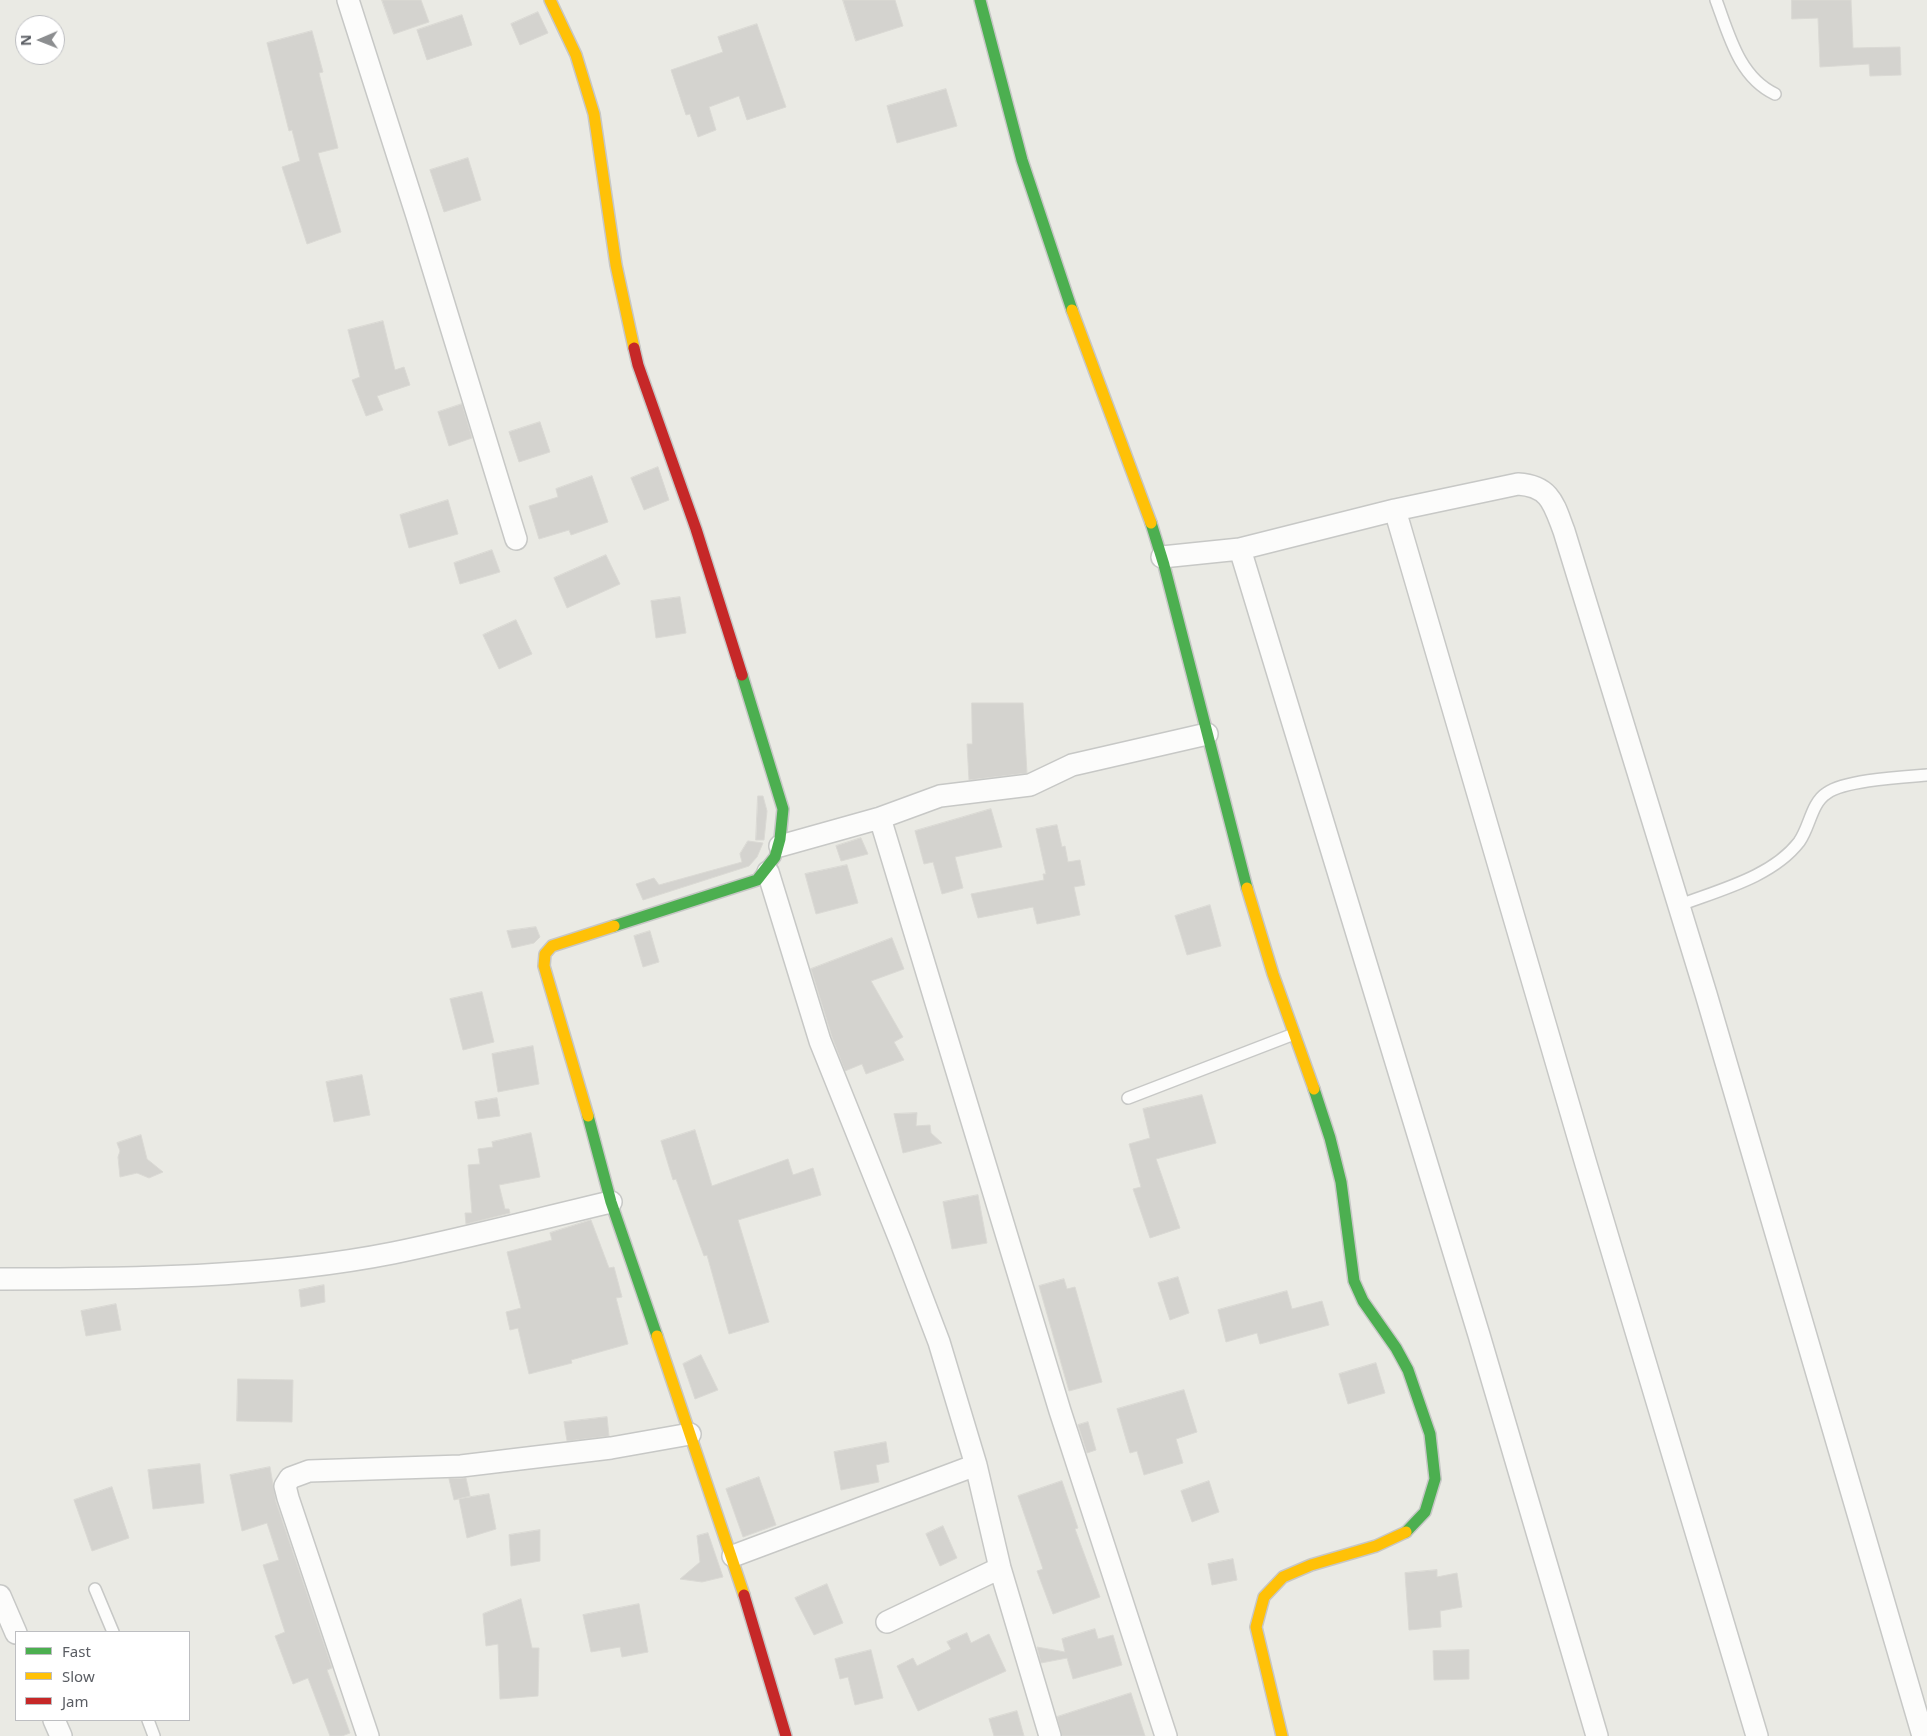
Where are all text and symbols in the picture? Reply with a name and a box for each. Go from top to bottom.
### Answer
north arrow [15,15,65,65]
text: N [16,34,35,46]
legend [15,1631,190,1721]
text: Fast [62,1641,91,1661]
text: Slow [62,1666,95,1686]
text: Jam [62,1691,89,1711]

